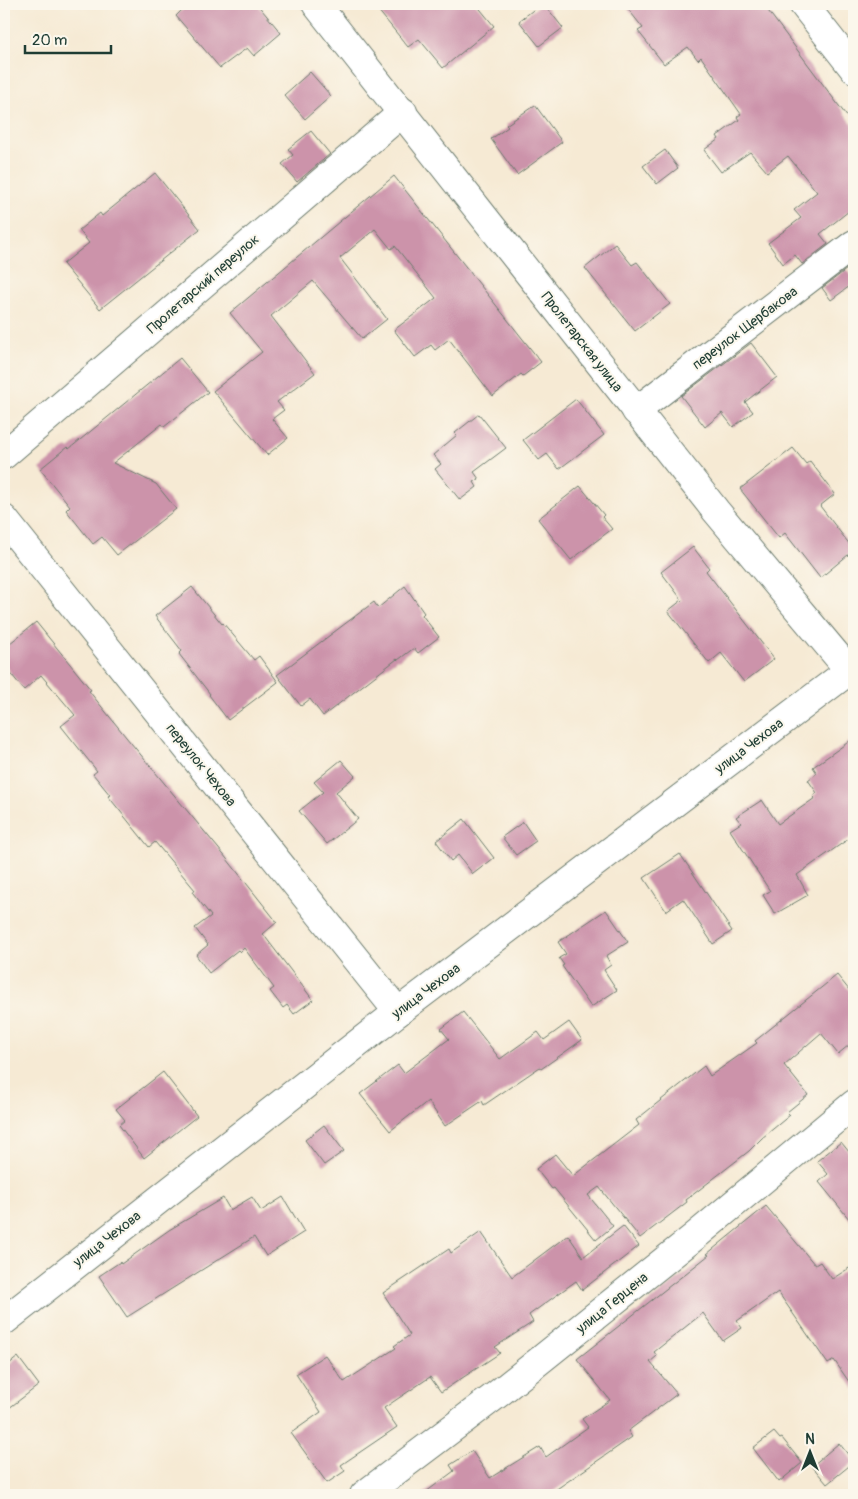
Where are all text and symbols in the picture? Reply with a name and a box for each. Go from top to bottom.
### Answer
scale bar [25,22,111,54]
text: 20 m [32,31,67,50]
street label: Пролетарский переулок [144,231,262,337]
street label: переулок Щербакова [689,283,801,373]
street label: Пролетарская улица [538,289,626,395]
street label: улица Чехова [711,715,787,778]
street label: переулок Чехова [162,720,240,810]
street label: улица Чехова [388,960,464,1023]
street label: улица Чехова [69,1207,144,1271]
street label: улица Герцена [572,1269,651,1338]
north arrow [786,1426,836,1476]
text: N [805,1431,815,1448]

